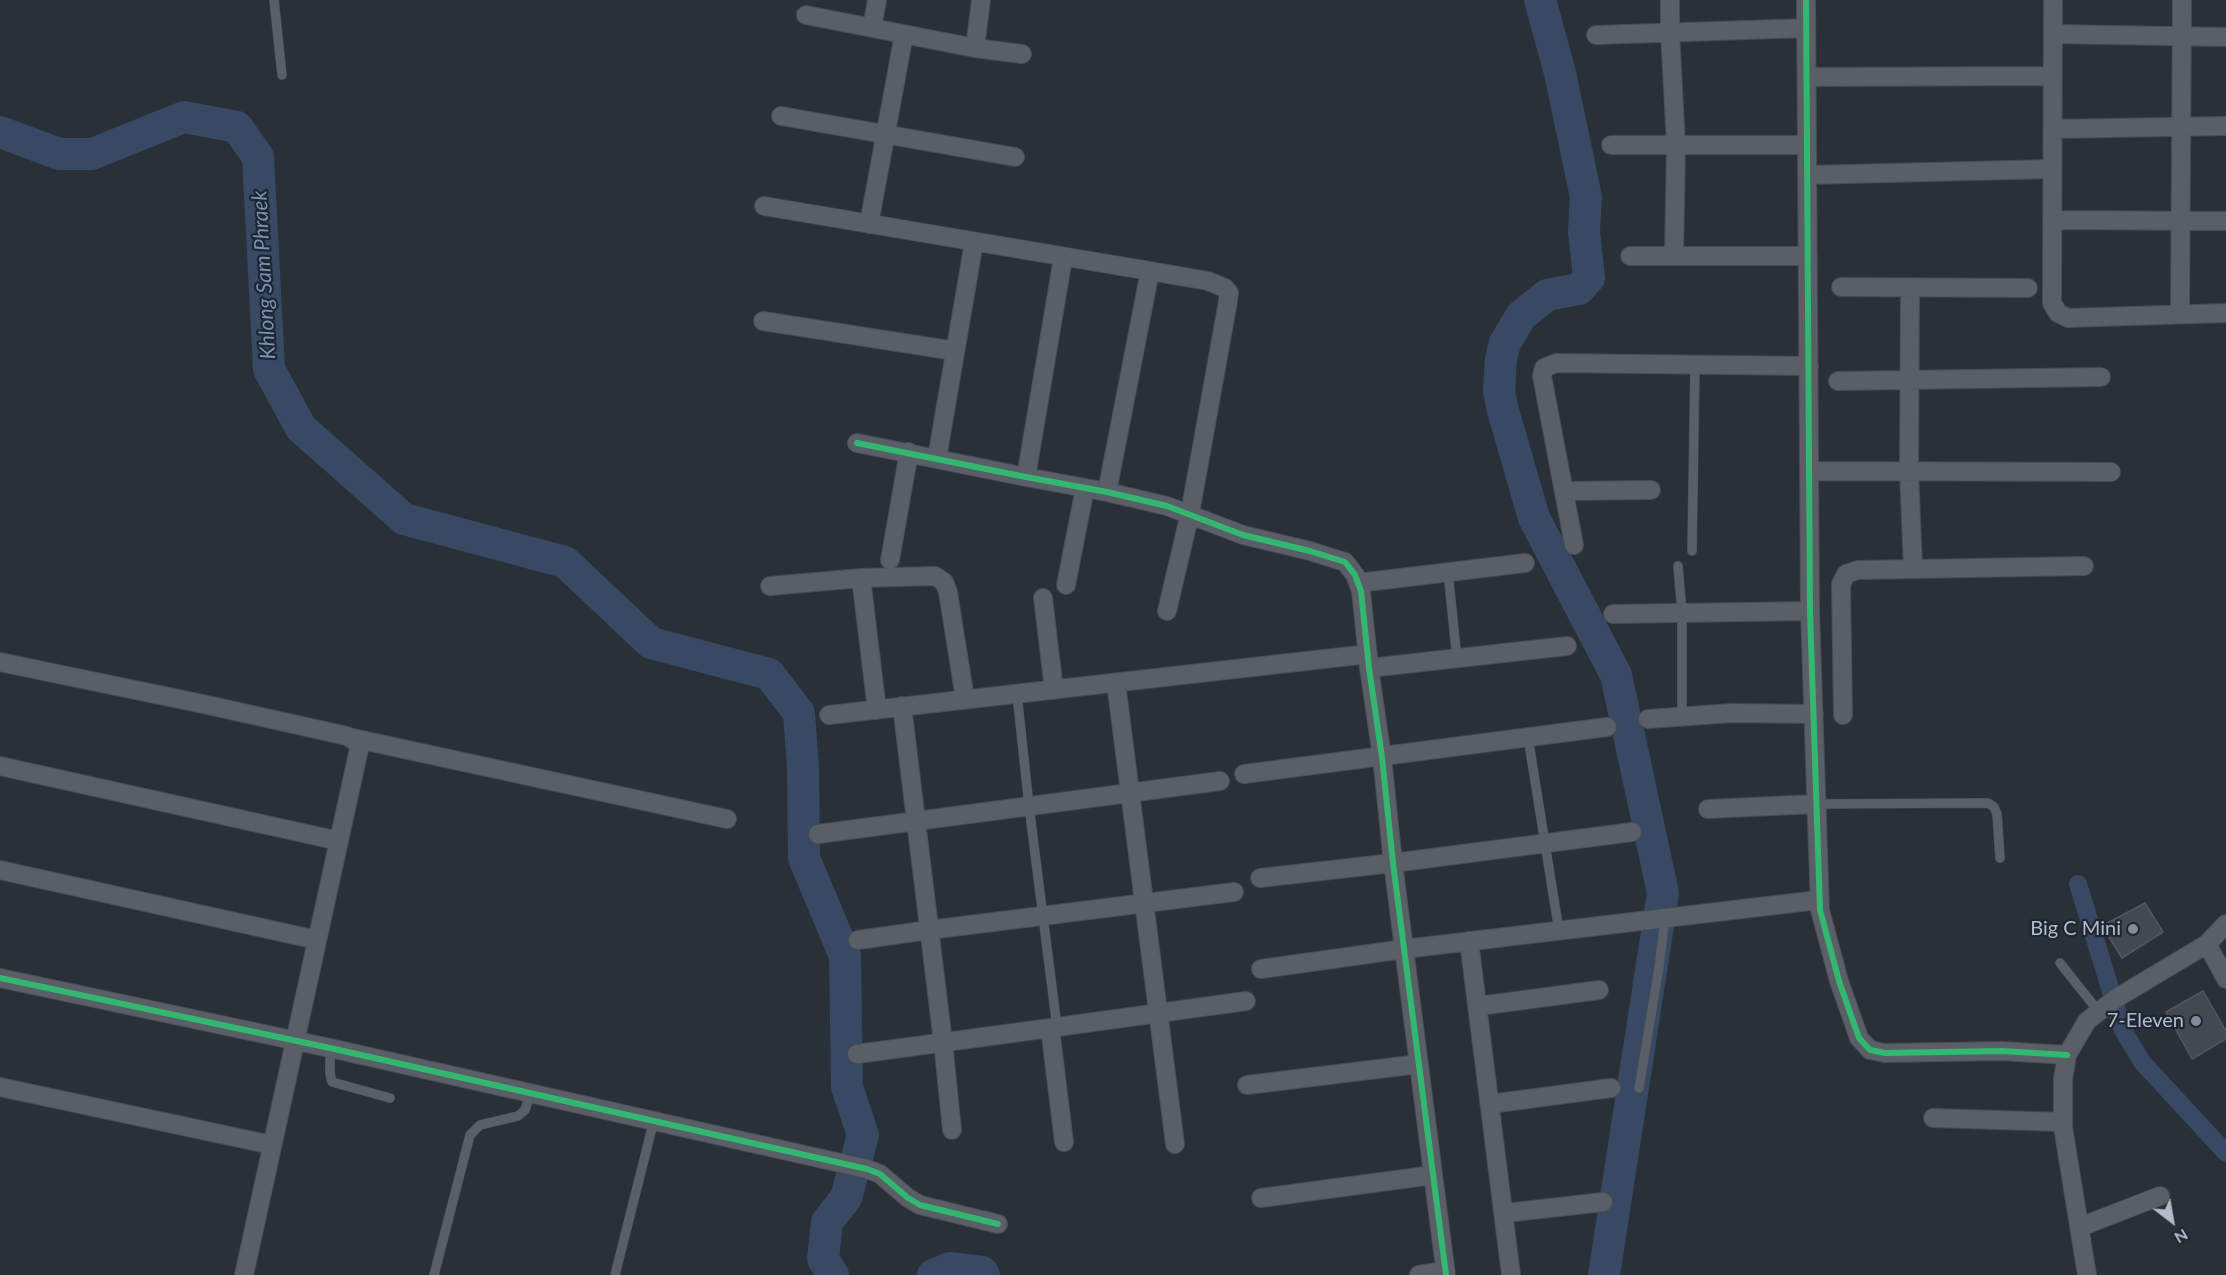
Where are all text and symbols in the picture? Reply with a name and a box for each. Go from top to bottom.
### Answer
water label: Khlong Sam Phraek [247,190,281,360]
place label: Big C Mini [2030,917,2121,941]
marker: Big C Mini [2126,922,2140,936]
place label: 7-Eleven [2107,1009,2184,1033]
marker: 7-Eleven [2189,1014,2203,1028]
north arrow [2142,1191,2202,1251]
text: N [2171,1226,2192,1248]

